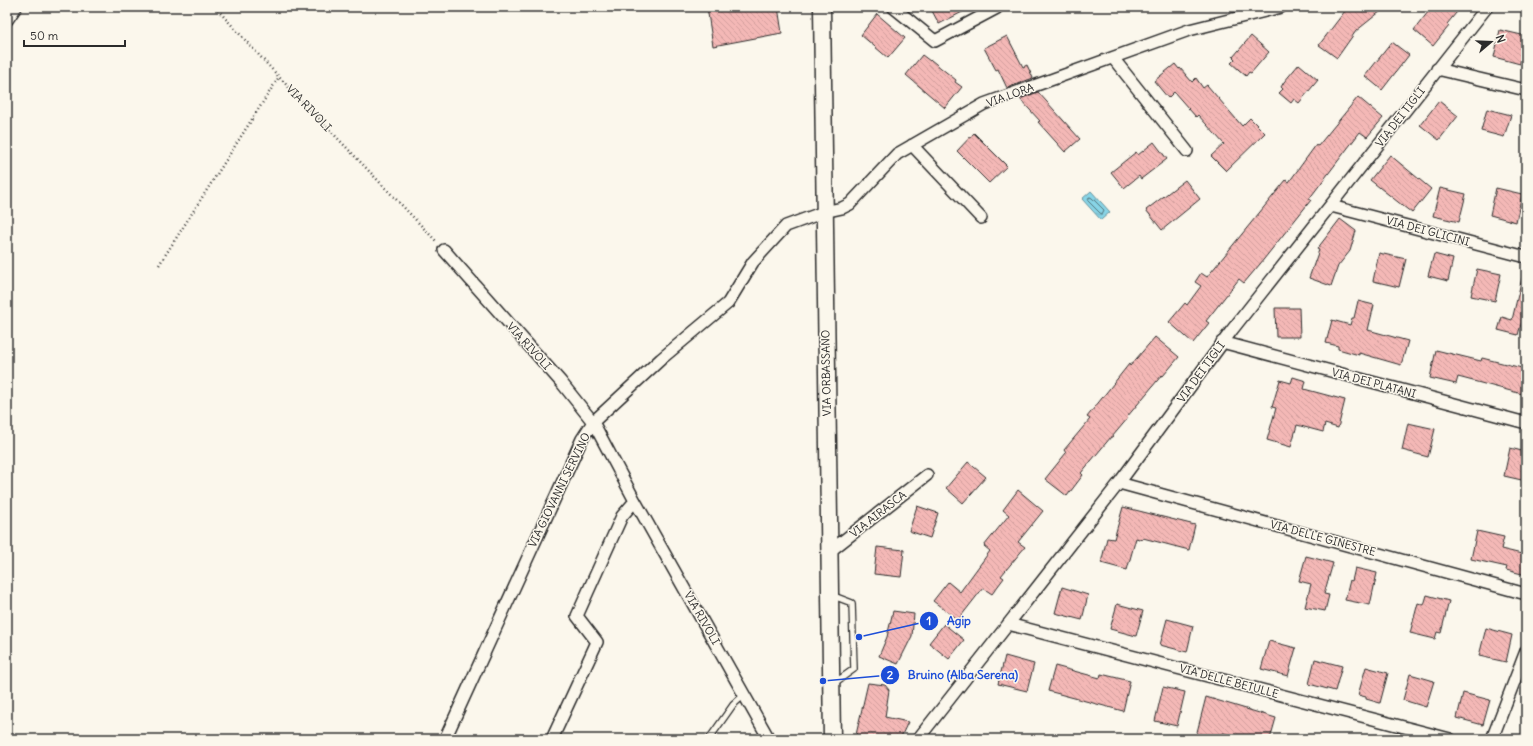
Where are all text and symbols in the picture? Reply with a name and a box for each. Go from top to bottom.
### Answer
scale bar [24,22,125,48]
north arrow [1471,22,1511,62]
text: 50 m [30,28,59,43]
text: N [1493,33,1508,45]
street label: VIA LORA [984,80,1036,110]
street label: VIA RIVOLI [283,82,335,134]
street label: VIA DEI TIGLI [1372,84,1428,150]
street label: VIA DEI GLICINI [1385,213,1472,249]
street label: VIA RIVOLI [504,319,554,373]
street label: VIA ORBASSANO [818,330,834,416]
street label: VIA DEI TIGLI [1174,339,1228,405]
street label: VIA DEI PLATANI [1330,365,1418,401]
street label: VIA GIOVANNI SERVINO [525,430,593,550]
street label: VIA AIRASCA [847,488,909,540]
street label: VIA DELLE GINESTRE [1269,517,1377,559]
street label: VIA RIVOLI [681,589,723,647]
callout: Agip [919,609,979,633]
text: 1 [927,613,931,628]
text: Agip [947,613,971,629]
street label: VIA DELLE BETULLE [1178,661,1280,701]
callout: Bruino (Alba Serena) [880,663,1026,687]
text: 2 [887,667,894,682]
text: Bruino (Alba Serena) [908,667,1019,683]

